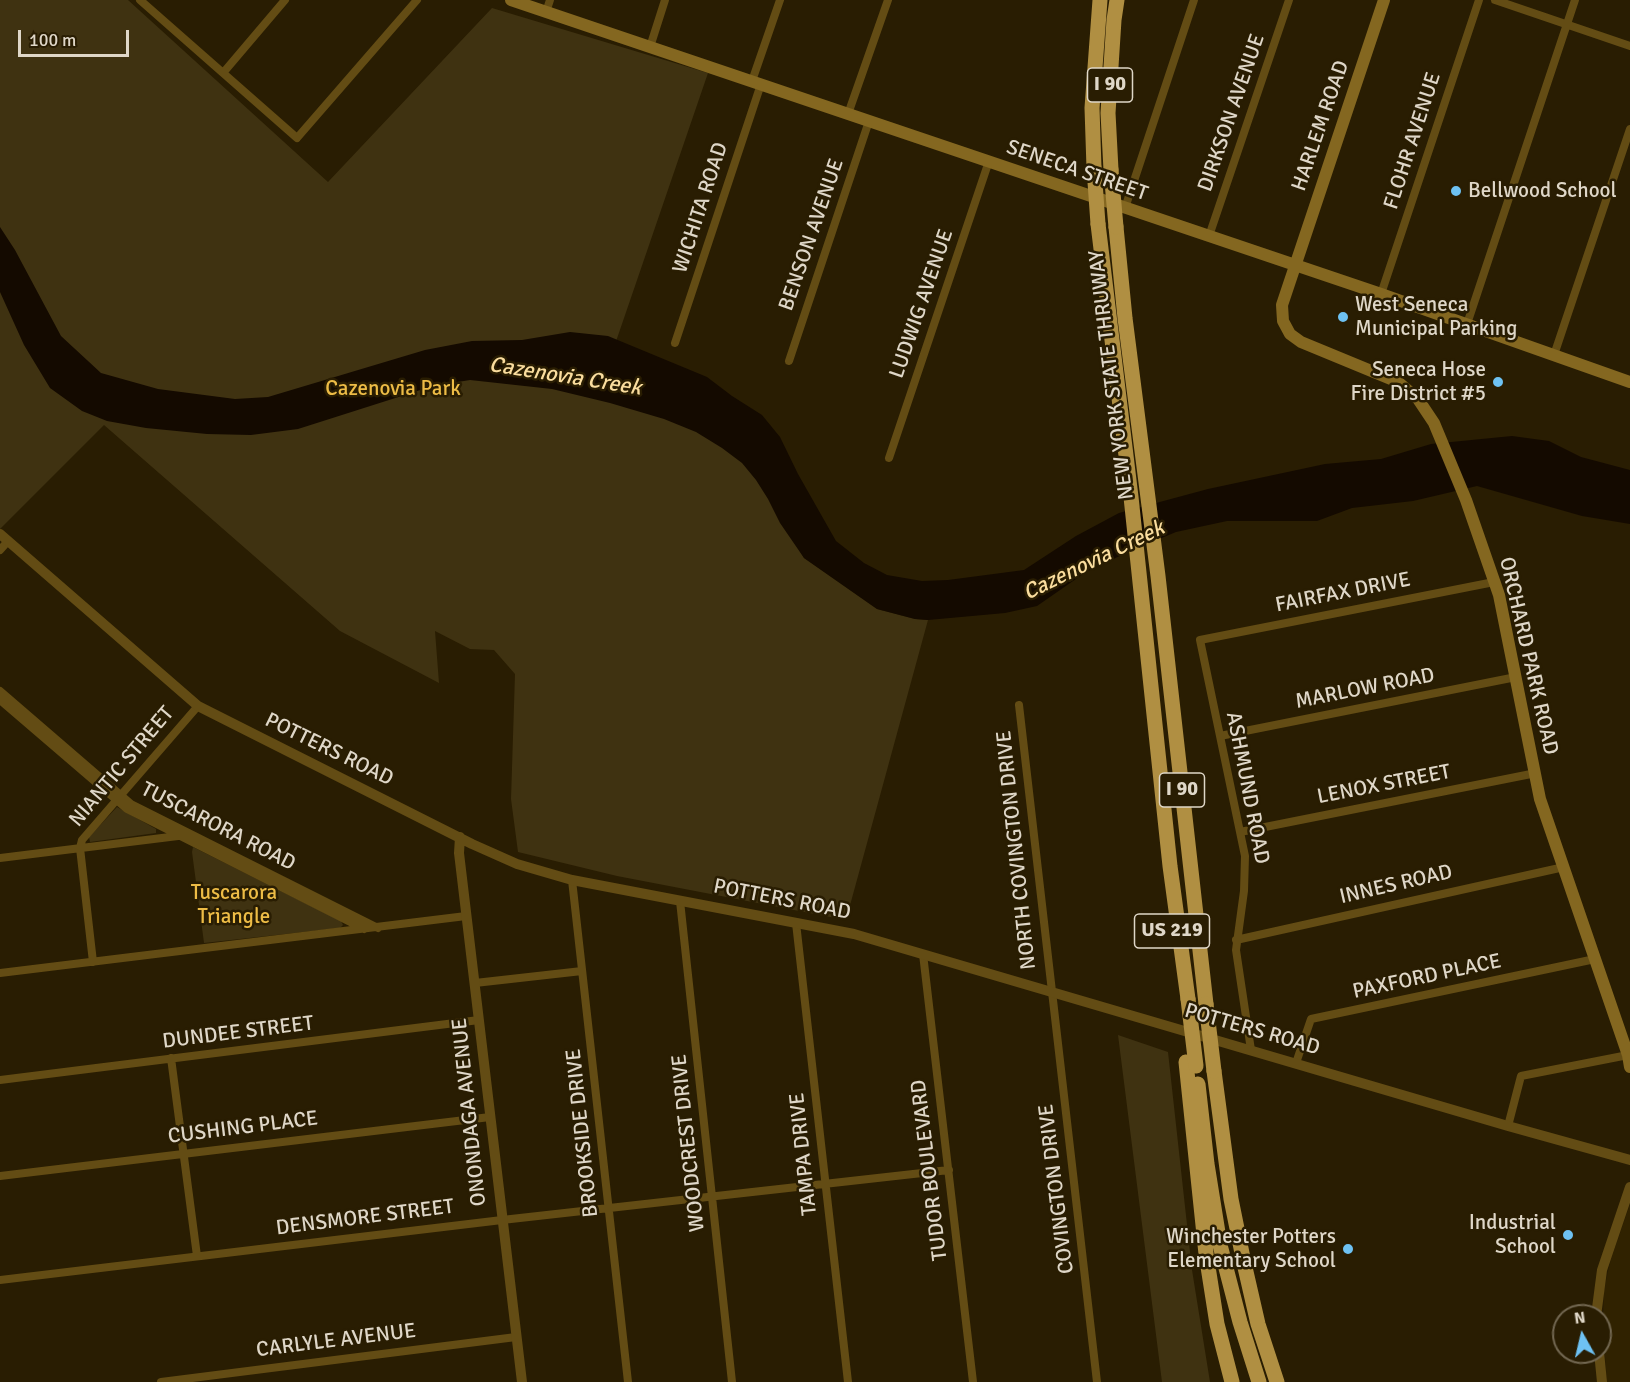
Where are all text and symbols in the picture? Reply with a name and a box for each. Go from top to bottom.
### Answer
scale bar [21,18,132,56]
text: 100 m [29,29,76,51]
street label: DIRKSON AVENUE [1193,31,1271,195]
street label: HARLEM ROAD [1287,58,1355,194]
road number: I 90 [1088,68,1132,102]
street label: FLOHR AVENUE [1379,69,1447,213]
street label: SENECA STREET [1003,135,1151,207]
street label: WICHITA ROAD [668,140,734,276]
street label: BENSON AVENUE [774,156,850,314]
place label: Bellwood School [1468,178,1617,204]
marker: Bellwood School [1449,184,1463,198]
street label: LUDWIG AVENUE [885,226,959,382]
street label: NEW YORK STATE THRUWAY [1084,249,1140,501]
place label: West Seneca Municipal Parking [1355,292,1517,342]
marker: West Seneca Municipal Parking [1336,310,1350,324]
water label: Cazenovia Creek [487,352,643,402]
place label: Seneca Hose Fire District #5 [1351,357,1486,407]
marker: Seneca Hose Fire District #5 [1491,375,1505,389]
park label: Cazenovia Park [325,376,461,402]
water label: Cazenovia Creek [1019,515,1169,607]
street label: ORCHARD PARK ROAD [1493,555,1563,757]
street label: FAIRFAX DRIVE [1273,568,1413,618]
street label: MARLOW ROAD [1293,663,1437,715]
street label: NIANTIC STREET [64,702,180,832]
street label: POTTERS ROAD [261,708,397,792]
street label: ASHMUND ROAD [1220,710,1274,866]
street label: NORTH COVINGTON DRIVE [992,729,1042,971]
street label: LENOX STREET [1315,760,1453,810]
road number: I 90 [1160,773,1204,807]
street label: TUSCARORA ROAD [137,777,299,877]
street label: INNES ROAD [1337,860,1455,910]
street label: POTTERS ROAD [711,874,853,926]
park label: Tuscarora Triangle [191,880,277,930]
road number: US 219 [1134,914,1210,948]
street label: PAXFORD PLACE [1350,949,1504,1005]
street label: POTTERS ROAD [1181,999,1323,1061]
street label: DUNDEE STREET [161,1011,315,1055]
street label: ONONDAGA AVENUE [448,1017,492,1207]
street label: BROOKSIDE DRIVE [562,1047,604,1219]
street label: WOODCREST DRIVE [667,1053,711,1233]
street label: TUDOR BOULEVARD [906,1078,954,1262]
street label: TAMPA DRIVE [785,1091,823,1217]
street label: COVINGTON DRIVE [1034,1103,1080,1275]
street label: CUSHING PLACE [167,1106,319,1150]
street label: DENSMORE STREET [275,1195,455,1241]
place label: Industrial School [1469,1210,1556,1260]
place label: Winchester Potters Elementary School [1166,1224,1336,1274]
marker: Industrial School [1561,1228,1575,1242]
marker: Winchester Potters Elementary School [1341,1242,1355,1256]
north arrow [1552,1304,1612,1364]
text: N [1573,1307,1587,1329]
street label: CARLYLE AVENUE [255,1319,417,1363]

